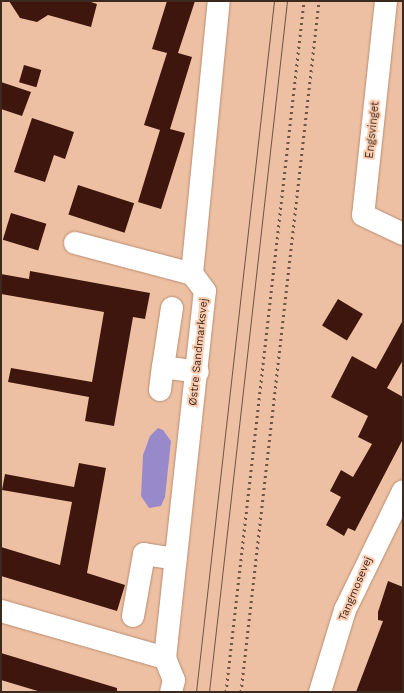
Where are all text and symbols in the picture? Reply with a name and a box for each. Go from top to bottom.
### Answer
street label: Engsvinget [363,101,383,159]
street label: Østre Sandmarksvej [187,298,211,406]
street label: Tangmosevej [337,555,375,623]

